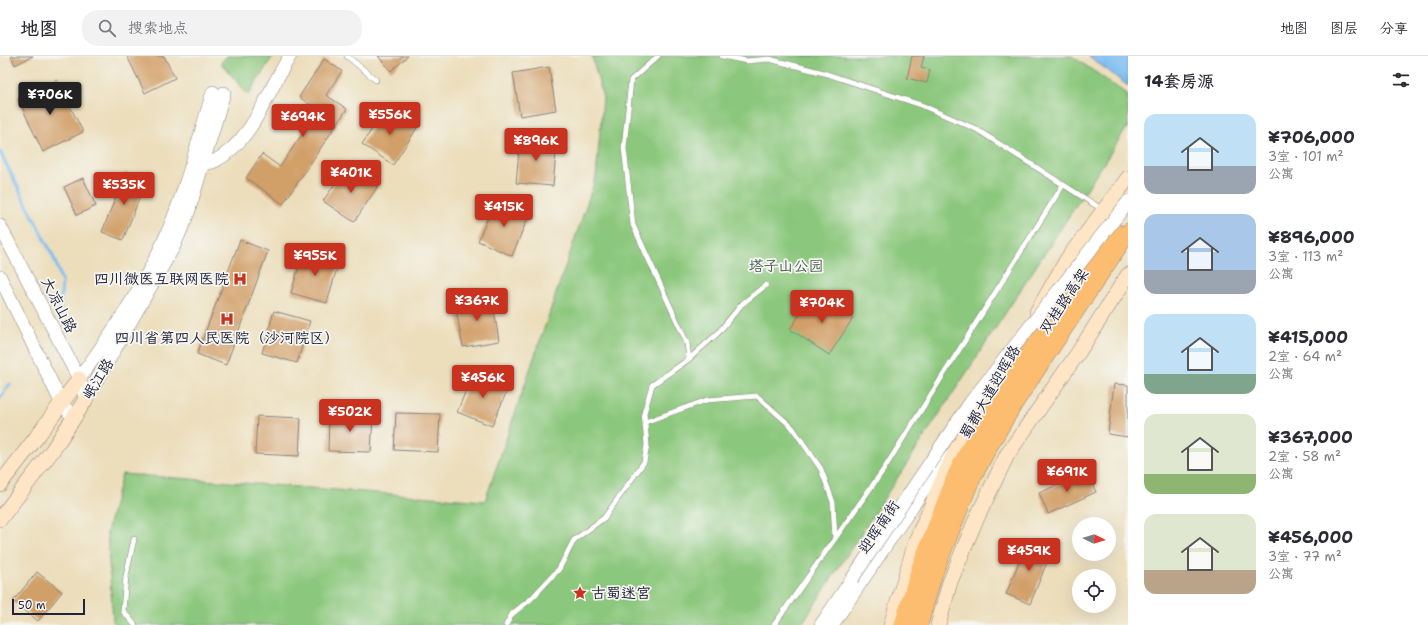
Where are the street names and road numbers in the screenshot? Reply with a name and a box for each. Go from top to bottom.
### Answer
street label: 双桂路高架 [1035,264,1093,338]
street label: 大凉山路 [36,274,82,336]
street label: 蜀都大道迎晖路 [955,342,1025,442]
street label: 岷江路 [78,355,118,403]
street label: 迎晖南街 [854,497,904,557]

